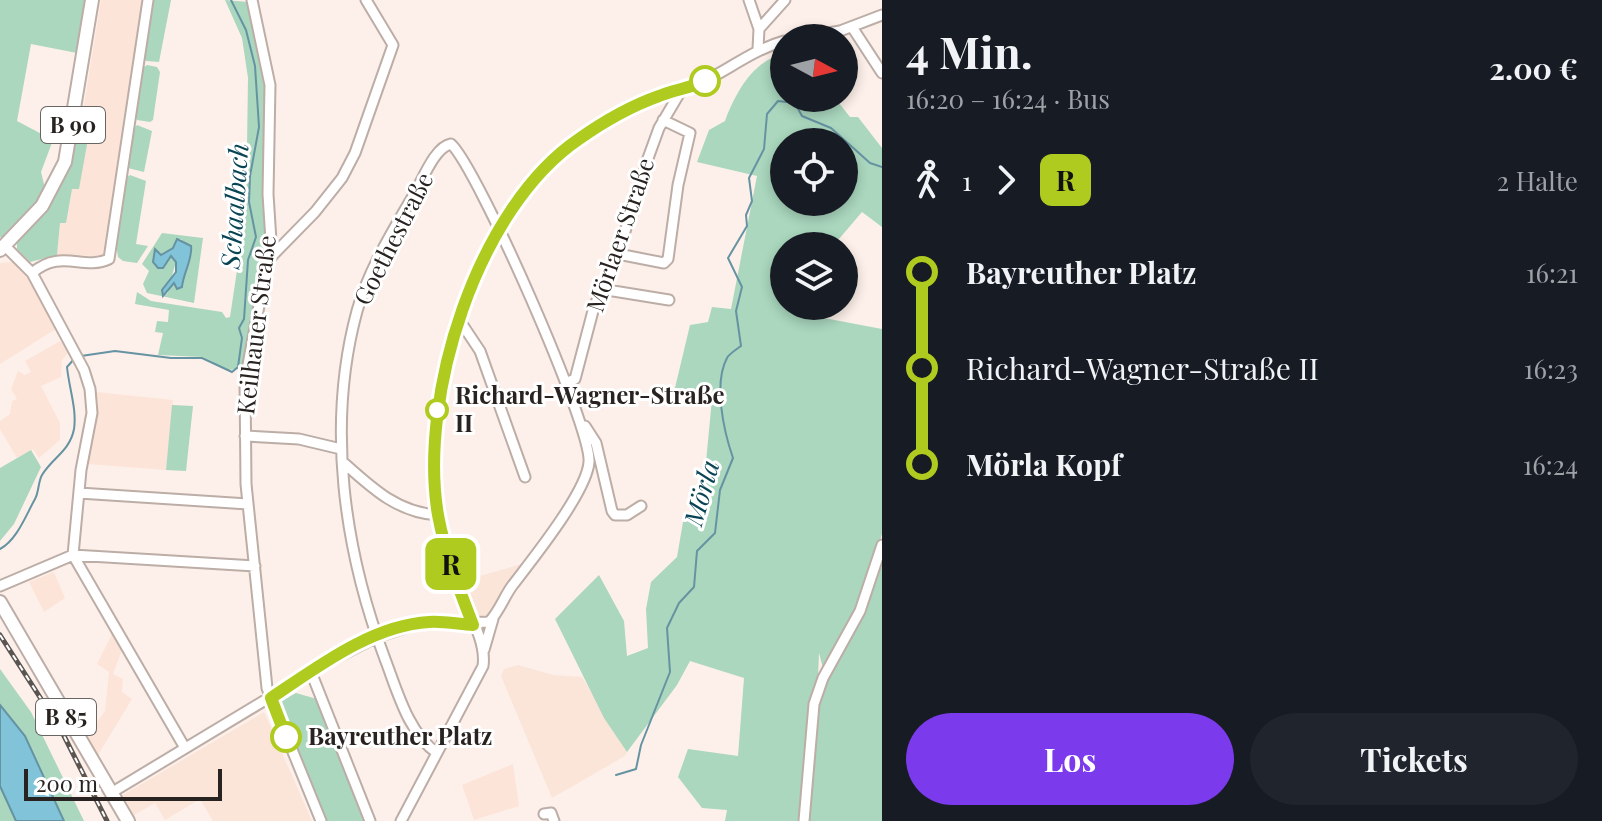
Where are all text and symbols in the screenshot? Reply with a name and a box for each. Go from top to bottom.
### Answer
text: 4 Min. [906,21,1033,80]
north arrow [770,24,858,112]
map controls [770,24,858,320]
text: 2.00 € [1489,48,1578,88]
unlabelled marker [690,66,720,96]
text: 16:20 – 16:24 · Bus [906,81,1110,116]
road number: B 90 [41,107,105,143]
button: locate [770,128,858,216]
water label: Schaalbach [212,142,255,271]
street label: Mörlaer Straße [578,153,660,316]
icon: walk [906,158,950,202]
icon: forward [984,158,1028,202]
text: R [1056,161,1075,198]
text: 1 [962,163,972,198]
text: 2 Halte [1497,163,1578,198]
street label: Goethestraße [345,166,439,310]
button: layers [770,232,858,320]
street label: Keilhauer Straße [228,233,282,416]
text: Bayreuther Platz [966,252,1197,292]
text: 16:21 [1526,255,1578,290]
text: Richard-Wagner-Straße II [966,348,1319,388]
text: 16:23 [1524,351,1578,386]
place label: Richard-Wagner-Straße II [455,378,725,438]
marker: Richard-Wagner-Straße II [426,399,448,421]
text: Mörla Kopf [966,444,1122,484]
text: 16:24 [1523,447,1578,482]
water label: Mörla [674,456,727,530]
line badge: R [425,538,477,590]
text: R [441,545,461,582]
road number: B 85 [36,699,96,735]
button: Los [906,713,1234,805]
button: Tickets [1250,713,1578,805]
place label: Bayreuther Platz [308,719,492,751]
marker: Bayreuther Platz [271,722,301,752]
scale bar [24,765,222,801]
text: 200 m [36,768,98,798]

